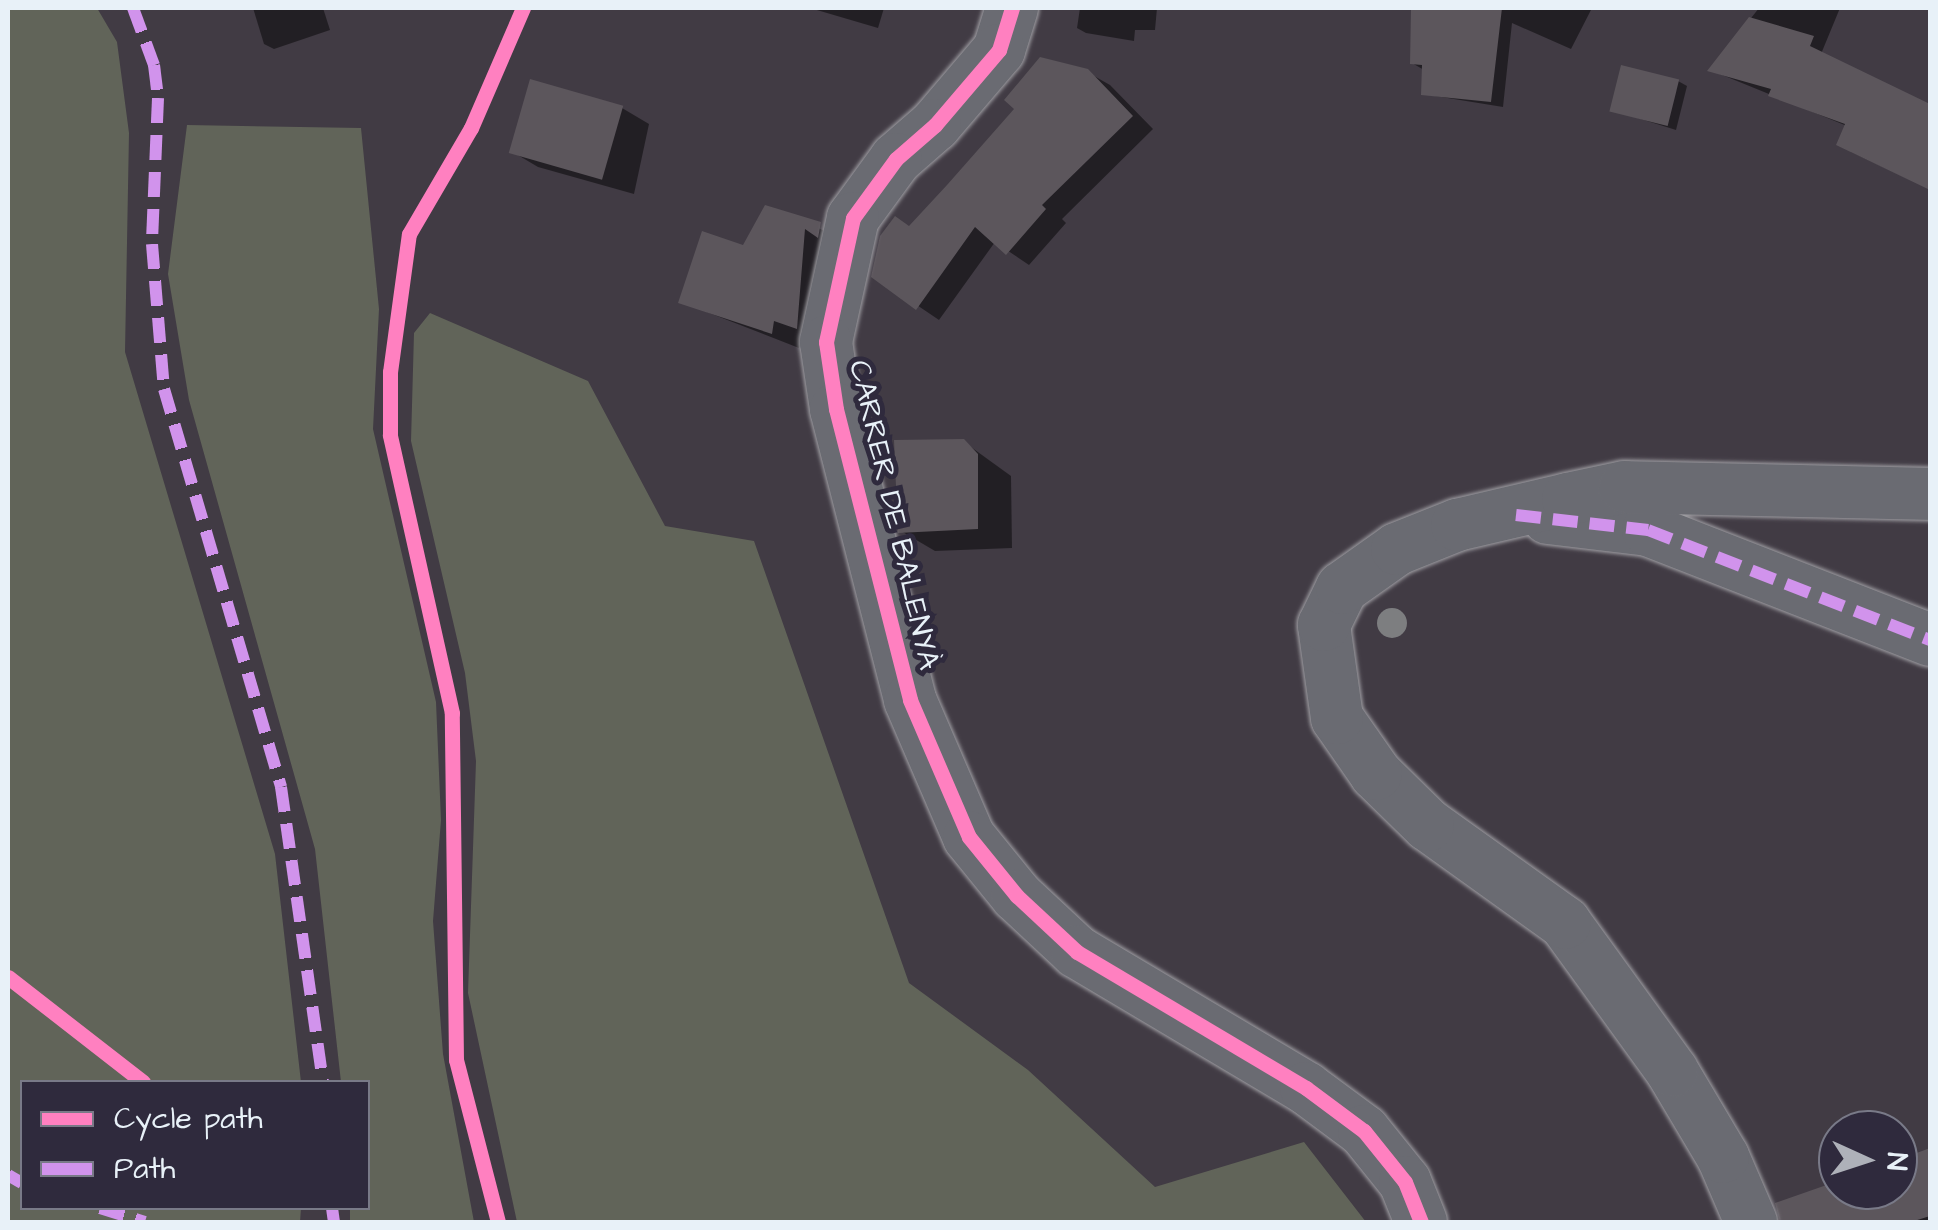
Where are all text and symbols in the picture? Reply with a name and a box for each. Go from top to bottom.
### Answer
street label: CARRER DE BALENYÀ [841,357,947,673]
legend [20,1080,370,1210]
text: Cycle path [114,1098,263,1140]
north arrow [1818,1110,1918,1210]
text: Path [114,1148,175,1190]
text: N [1877,1152,1916,1171]

